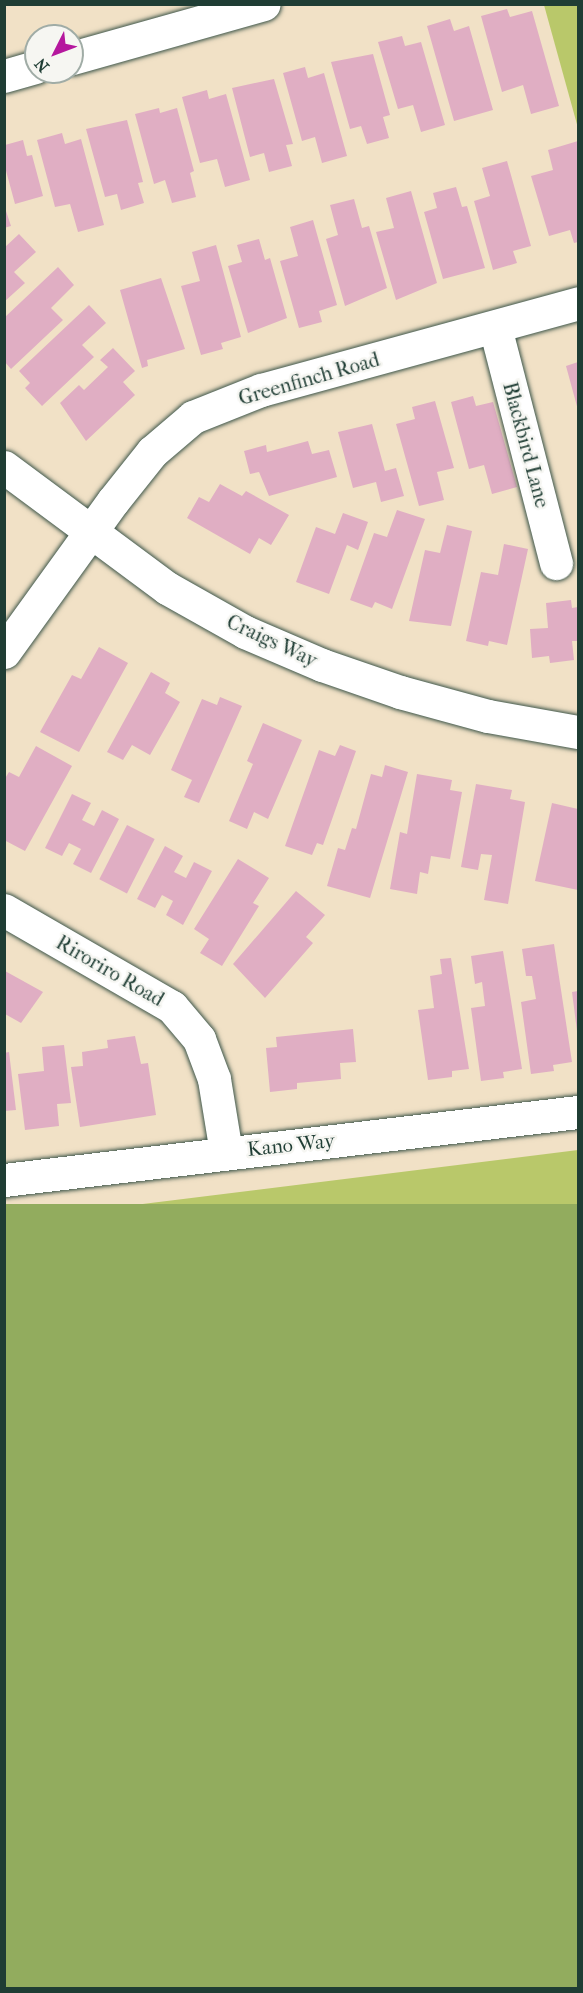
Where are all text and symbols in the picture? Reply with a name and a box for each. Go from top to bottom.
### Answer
north arrow [24,24,84,84]
text: N [31,54,53,76]
street label: Greenfinch Road [236,347,382,411]
street label: Blackbird Lane [498,379,554,511]
street label: Craigs Way [223,610,321,672]
street label: Riroriro Road [52,930,168,1012]
street label: Kano Way [246,1128,336,1162]

